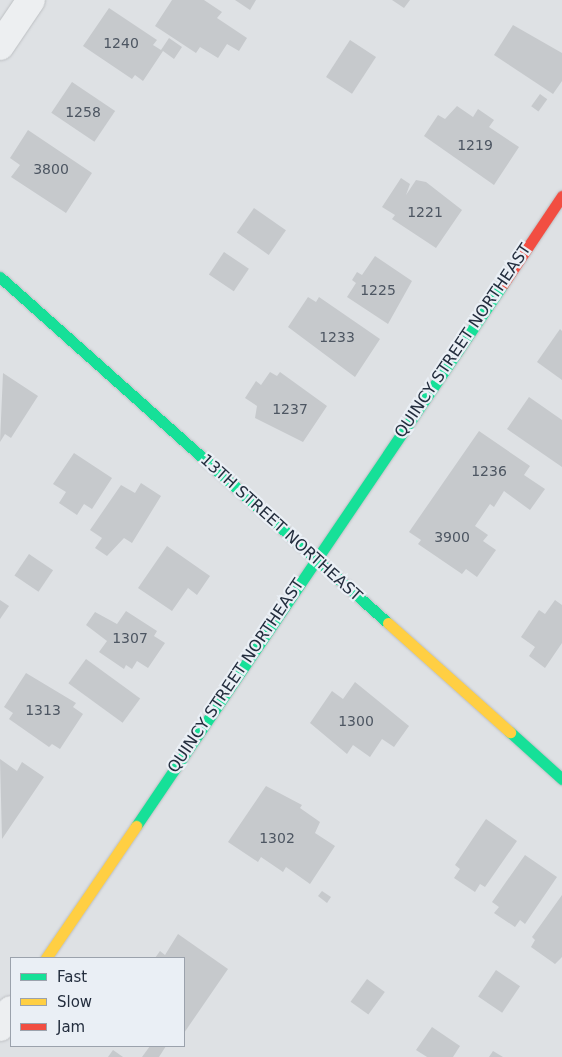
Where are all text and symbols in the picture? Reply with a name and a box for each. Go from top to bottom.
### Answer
house number: 1240 [103,35,139,51]
house number: 1258 [65,104,101,120]
house number: 1219 [457,137,493,153]
house number: 3800 [33,161,69,177]
house number: 1221 [407,204,443,220]
street label: QUINCY STREET NORTHEAST [391,240,535,442]
house number: 1225 [360,282,396,298]
house number: 1233 [319,329,355,345]
house number: 1237 [272,401,308,417]
street label: 13TH STREET NORTHEAST [196,450,366,606]
house number: 1236 [471,463,507,479]
house number: 3900 [434,529,470,545]
street label: QUINCY STREET NORTHEAST [164,575,308,777]
house number: 1307 [112,630,148,646]
house number: 1313 [25,702,61,718]
house number: 1300 [338,713,374,729]
house number: 1302 [259,830,295,846]
legend [10,957,185,1047]
text: Fast [57,968,87,986]
text: Slow [57,993,92,1011]
text: Jam [57,1018,85,1036]

